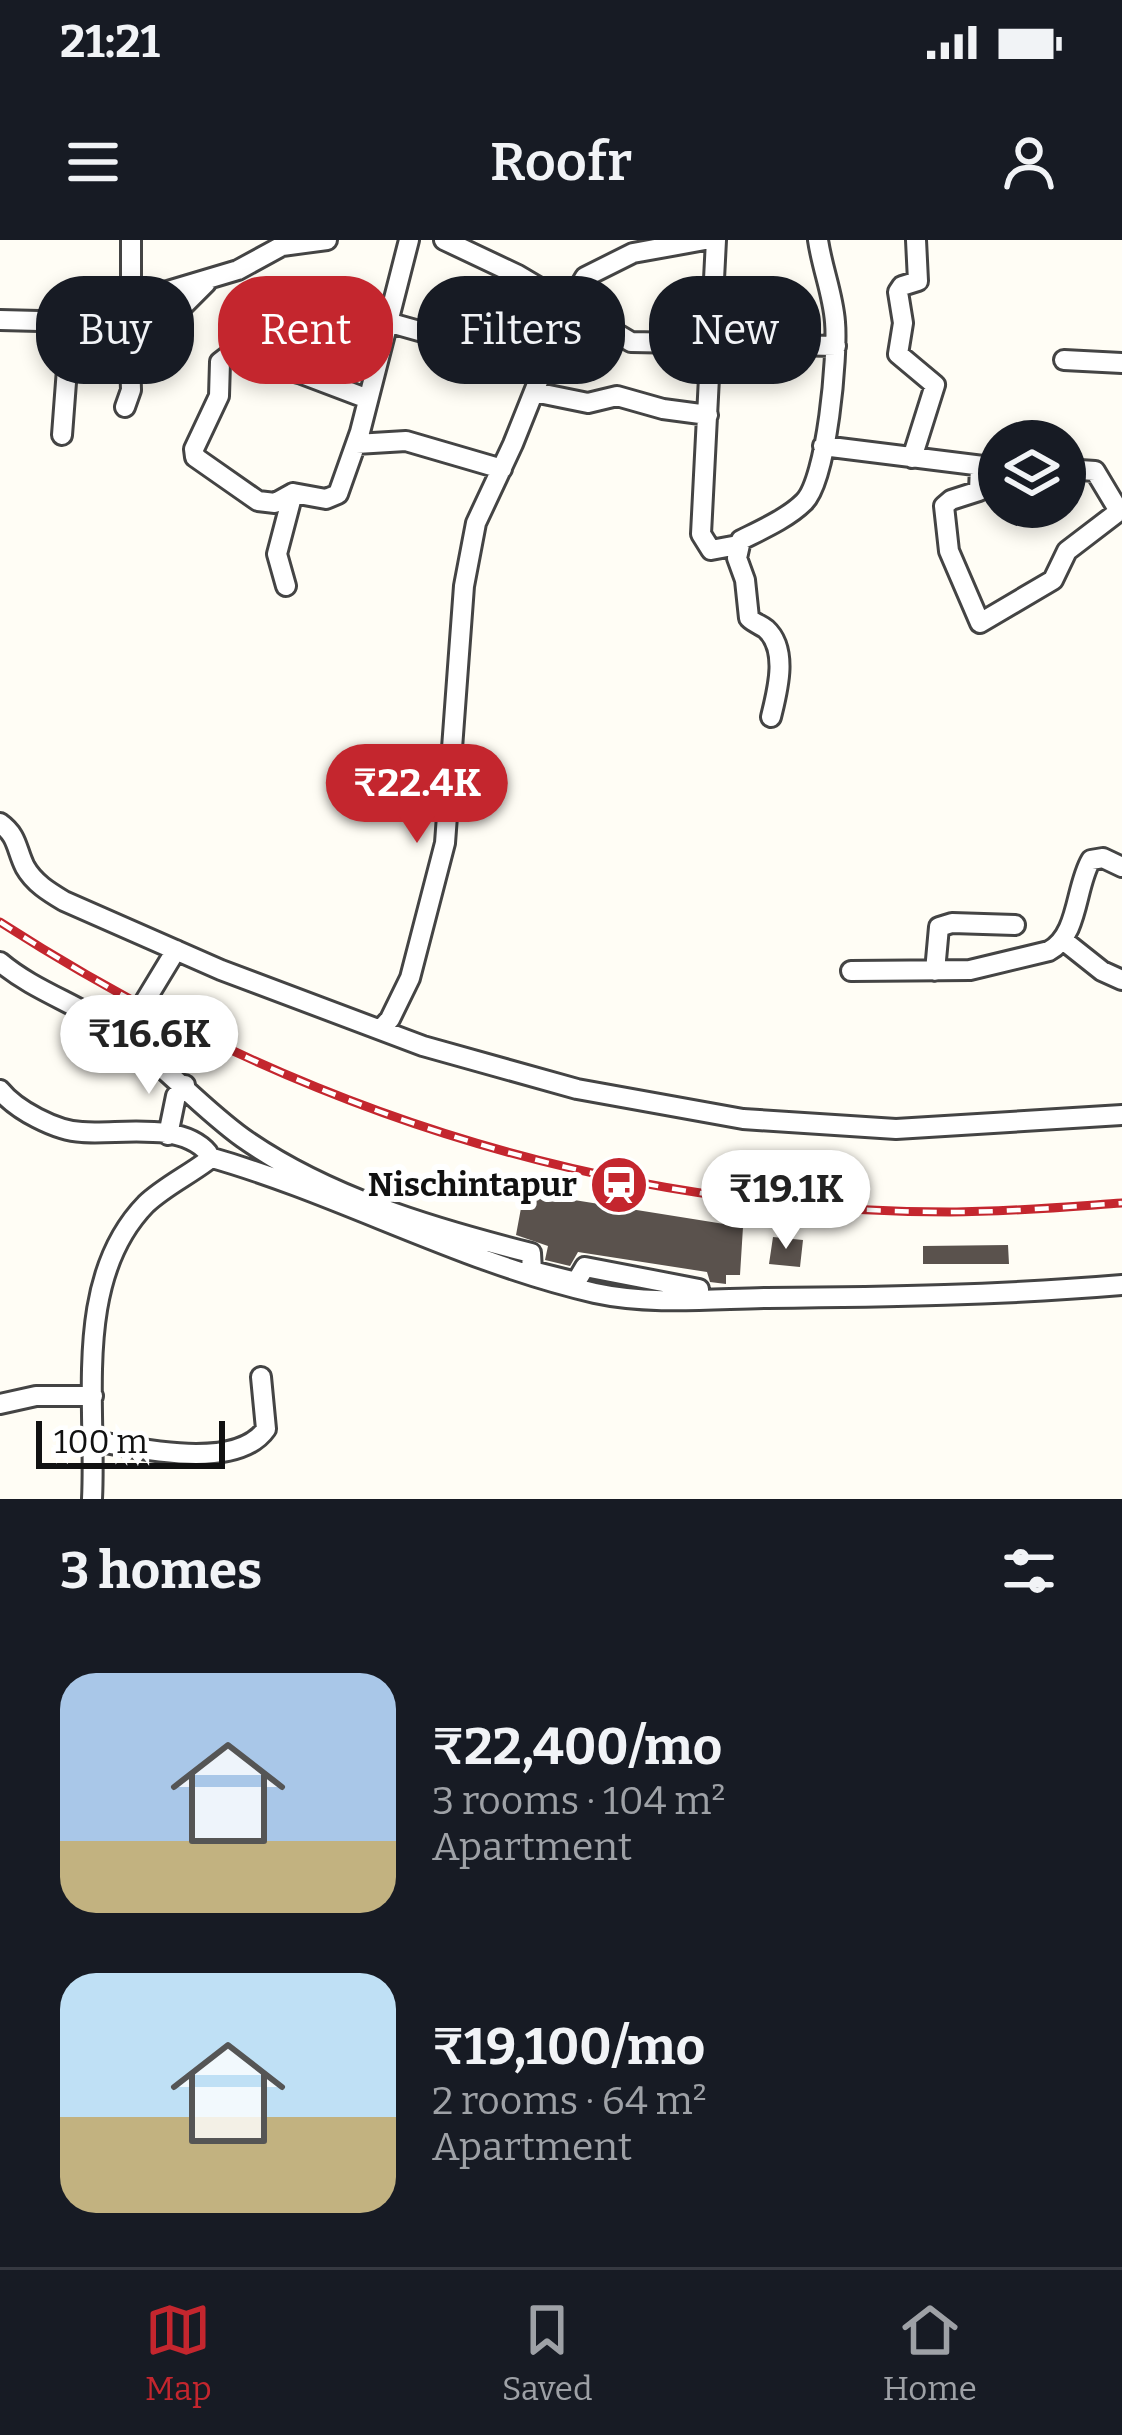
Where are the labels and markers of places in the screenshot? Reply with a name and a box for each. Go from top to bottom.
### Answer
pin: ₹22.4K [319,744,515,846]
pin: ₹16.6K [51,995,247,1097]
pin: ₹19.1K [688,1150,884,1252]
station icon: Nischintapur [588,1154,650,1216]
place label: Nischintapur [368,1165,577,1205]

